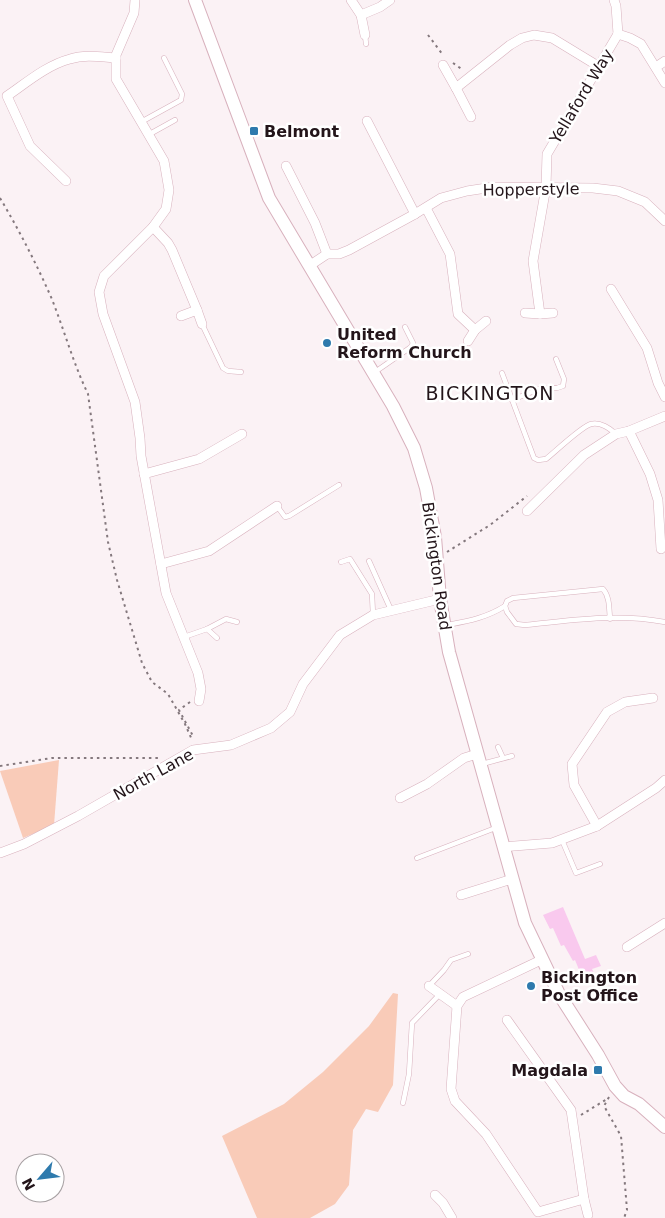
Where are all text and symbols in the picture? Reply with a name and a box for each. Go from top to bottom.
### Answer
street label: Yellaford Way [545,45,617,148]
place label: Belmont [264,122,340,141]
marker: Belmont [248,125,260,137]
street label: Hopperstyle [482,179,580,200]
place label: United Reform Church [337,325,472,362]
marker: United Reform Church [321,337,333,349]
district label: BICKINGTON [425,382,555,404]
street label: Bickington Road [418,501,455,632]
street label: North Lane [110,745,197,804]
place label: Bickington Post Office [541,968,638,1005]
marker: Bickington Post Office [525,980,537,992]
place label: Magdala [511,1061,588,1080]
marker: Magdala [592,1064,604,1076]
north arrow [15,1153,65,1203]
text: N [19,1175,38,1193]

